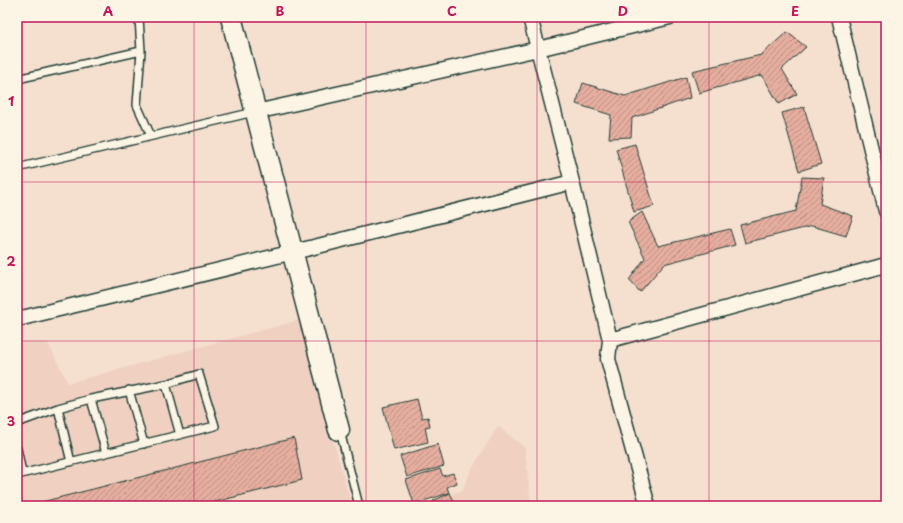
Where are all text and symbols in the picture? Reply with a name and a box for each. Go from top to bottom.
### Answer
text: A [103,1,113,20]
text: B [276,1,285,20]
text: C [447,1,457,20]
text: D [618,1,628,20]
text: E [791,1,799,20]
text: 1 [8,91,14,110]
text: 2 [6,251,16,270]
text: 3 [7,411,16,430]

